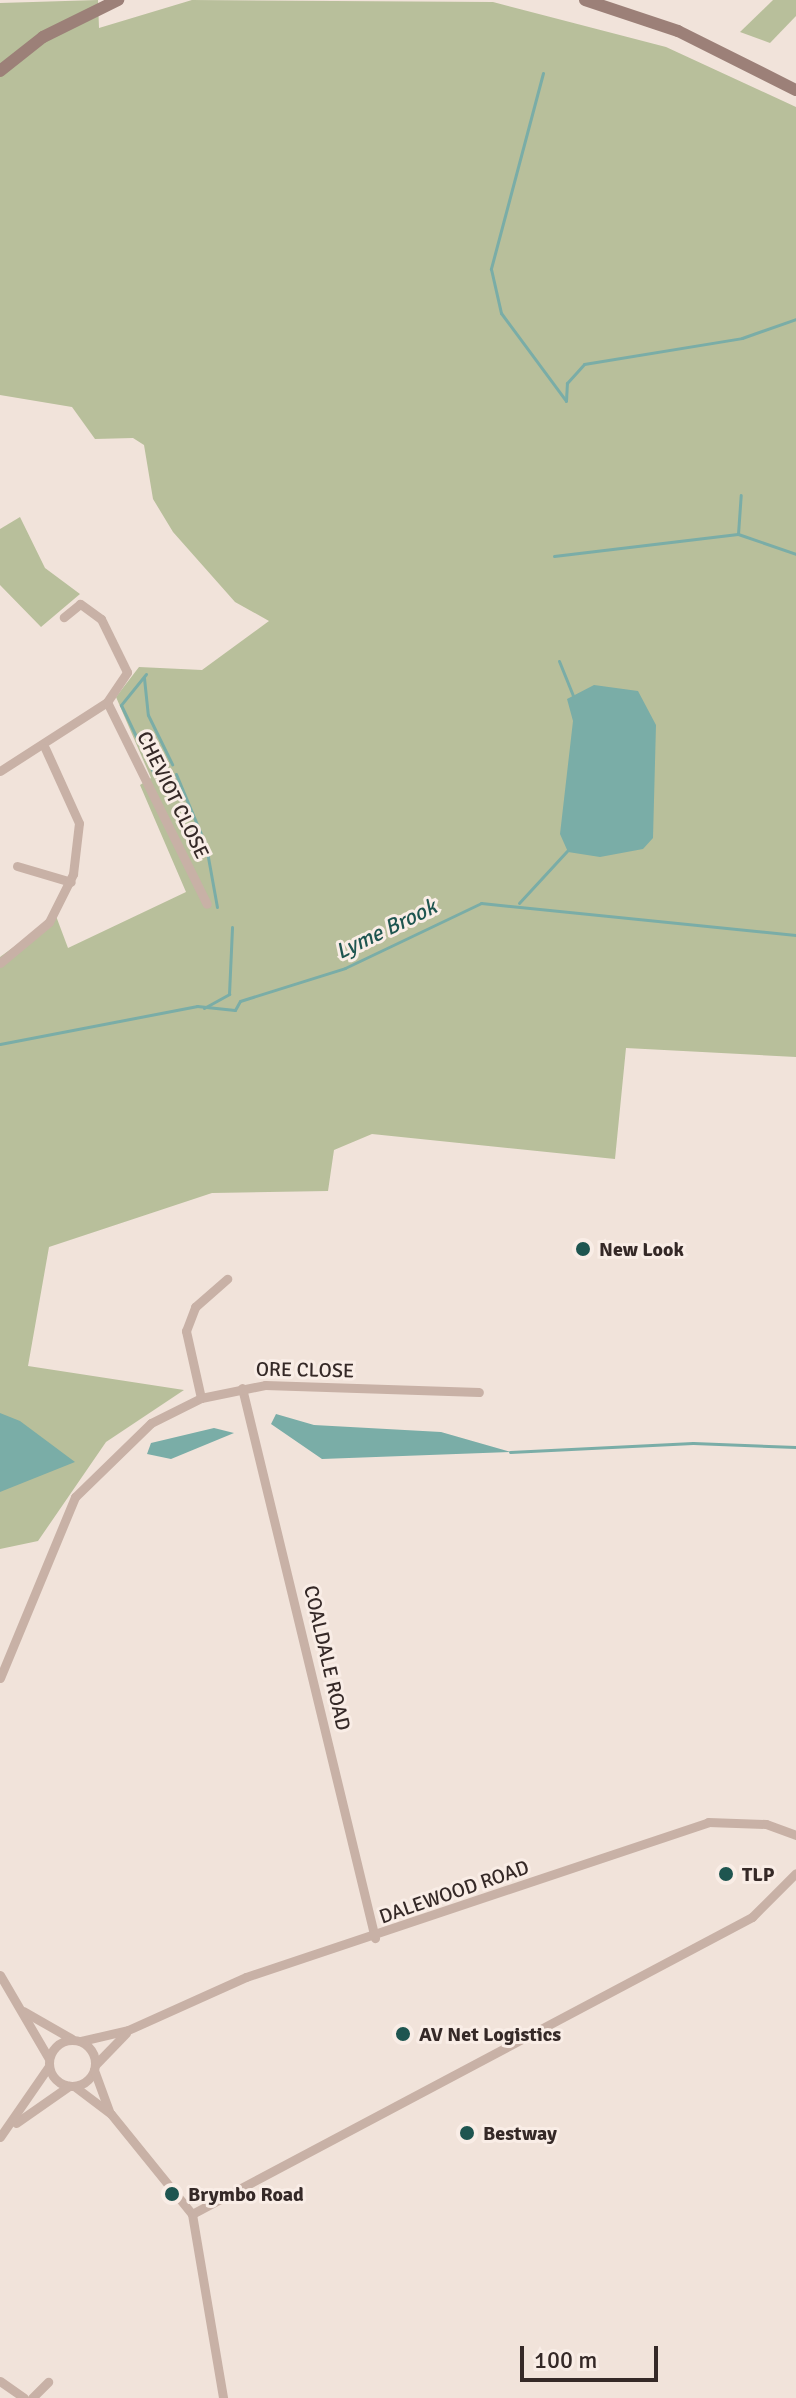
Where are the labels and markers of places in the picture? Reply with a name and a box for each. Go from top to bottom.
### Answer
place label: New Look [599,1237,684,1261]
marker: New Look [574,1240,592,1258]
place label: TLP [742,1862,774,1886]
marker: TLP [717,1865,735,1883]
place label: AV Net Logistics [419,2022,561,2046]
marker: AV Net Logistics [394,2025,412,2043]
place label: Bestway [483,2121,557,2145]
marker: Bestway [458,2124,476,2142]
place label: Brymbo Road [188,2182,304,2206]
marker: Brymbo Road [163,2185,181,2203]

